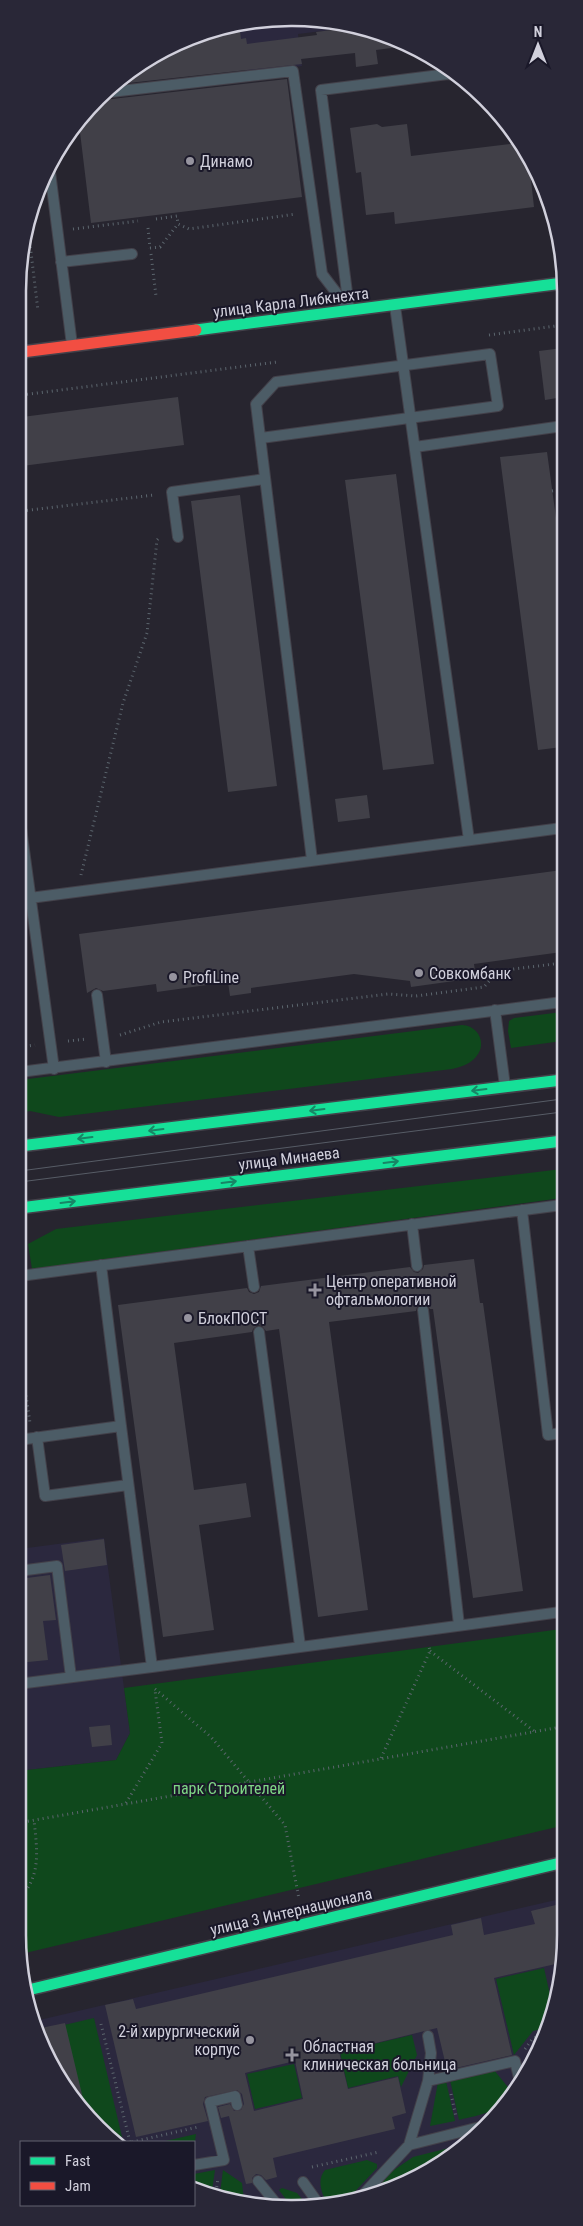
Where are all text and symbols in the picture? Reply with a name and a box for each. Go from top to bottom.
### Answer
north arrow [513,20,563,70]
text: N [534,24,542,40]
place label: Динамо [200,152,253,171]
marker: Динамо [184,155,196,167]
street label: улица Карла Либкнехта [212,284,370,321]
place label: Совкомбанк [429,964,512,983]
marker: Совкомбанк [413,967,425,979]
place label: ProfiLine [183,968,239,987]
marker: ProfiLine [167,971,179,983]
one-way arrow [471,1085,487,1095]
one-way arrow [310,1105,326,1115]
one-way arrow [148,1125,164,1135]
one-way arrow [77,1133,93,1143]
street label: улица Минаева [237,1143,341,1174]
one-way arrow [382,1157,398,1167]
one-way arrow [221,1177,237,1187]
one-way arrow [60,1197,76,1207]
place label: Центр оперативной офтальмологии [326,1272,457,1309]
marker: Центр оперативной офтальмологии [308,1283,322,1297]
place label: БлокПОСТ [198,1309,267,1328]
marker: БлокПОСТ [182,1312,194,1324]
park label: парк Строителей [173,1779,285,1798]
street label: улица 3 Интернационала [208,1884,374,1939]
place label: 2-й хирургический корпус [118,2022,240,2059]
marker: 2-й хирургический корпус [244,2034,256,2046]
place label: Областная клиническая больница [303,2037,456,2074]
marker: Областная клиническая больница [285,2048,299,2062]
legend [20,2141,195,2206]
text: Fast [65,2152,90,2170]
text: Jam [65,2177,91,2195]

